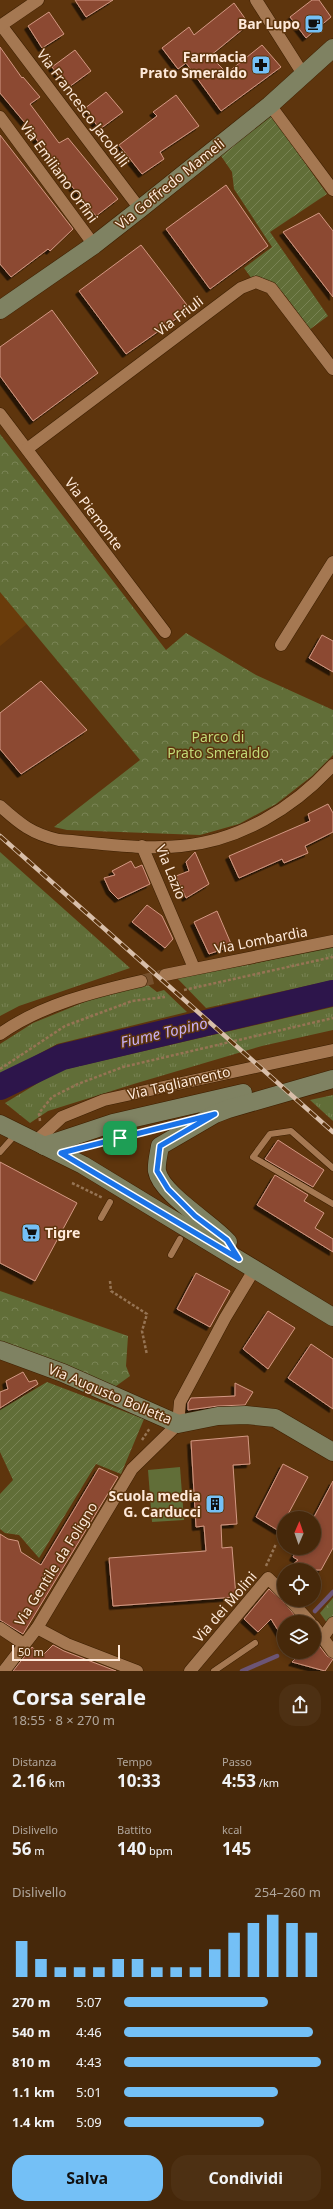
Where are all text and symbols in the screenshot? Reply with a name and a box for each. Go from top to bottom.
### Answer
cafe icon: Bar Lupo [303,13,325,35]
place label: Bar Lupo [238,14,300,33]
street label: Via Francesco Jacobilli [33,45,134,170]
place label: Farmacia Prato Smeraldo [140,47,247,82]
pharmacy icon: Farmacia Prato Smeraldo [250,54,272,76]
street label: Via Emiliano Orfini [16,117,103,226]
street label: Via Goffredo Mameli [111,134,228,233]
street label: Via Friuli [151,291,207,340]
street label: Via Piemonte [61,473,128,554]
park label: Parco di Prato Smeraldo [167,727,269,762]
street label: Via Lazio [152,842,191,902]
street label: Via Lombardia [213,921,309,958]
water label: Fiume Topino [118,1012,209,1052]
street label: Via Tagliamento [126,1061,232,1104]
pin [103,1121,137,1155]
icon: arrive [109,1127,131,1149]
supermarket icon: Tigre [20,1222,42,1244]
place label: Tigre [45,1223,80,1242]
street label: Via Augusto Bolletta [45,1359,175,1428]
place label: Scuola media G. Carducci [109,1486,201,1521]
building icon: Scuola media G. Carducci [204,1493,226,1515]
street label: Via Gentile da Foligno [10,1498,101,1629]
north arrow [277,1511,321,1555]
map controls [277,1511,321,1659]
button: locate [277,1563,321,1607]
street label: Via dei Molini [189,1567,261,1646]
button: layers [277,1615,321,1659]
scale bar [12,1643,120,1662]
text: 50 m [18,1644,44,1659]
text: Corsa serale [12,1681,146,1711]
button: share [279,1684,321,1726]
text: 18:55 · 8 × 270 m [12,1711,115,1729]
text: Distanza [12,1754,56,1769]
text: Tempo [117,1754,152,1769]
text: Passo [222,1754,252,1769]
text: 2.16 [12,1769,46,1792]
text: 10:33 [117,1769,161,1792]
text: 4:53 [222,1769,256,1792]
text: km [46,1775,65,1790]
text: /km [256,1775,279,1790]
text: Dislivello [12,1822,58,1837]
text: Battito [117,1822,152,1837]
text: kcal [222,1822,242,1837]
text: 56 [12,1837,31,1860]
text: 140 [117,1837,146,1860]
text: 145 [222,1837,251,1860]
text: m [31,1843,45,1858]
text: bpm [146,1843,173,1858]
text: Dislivello [12,1883,66,1901]
text: 254–260 m [254,1883,321,1901]
text: 270 m [12,1993,50,2011]
text: 5:07 [76,1993,102,2011]
text: 540 m [12,2023,50,2041]
text: 4:46 [76,2023,102,2041]
text: 810 m [12,2053,50,2071]
text: 4:43 [76,2053,102,2071]
text: 1.1 km [12,2083,55,2101]
text: 5:01 [76,2083,102,2101]
text: 1.4 km [12,2113,55,2131]
text: 5:09 [76,2113,102,2131]
button: Salva [12,2155,163,2201]
button: Condividi [171,2155,321,2201]

